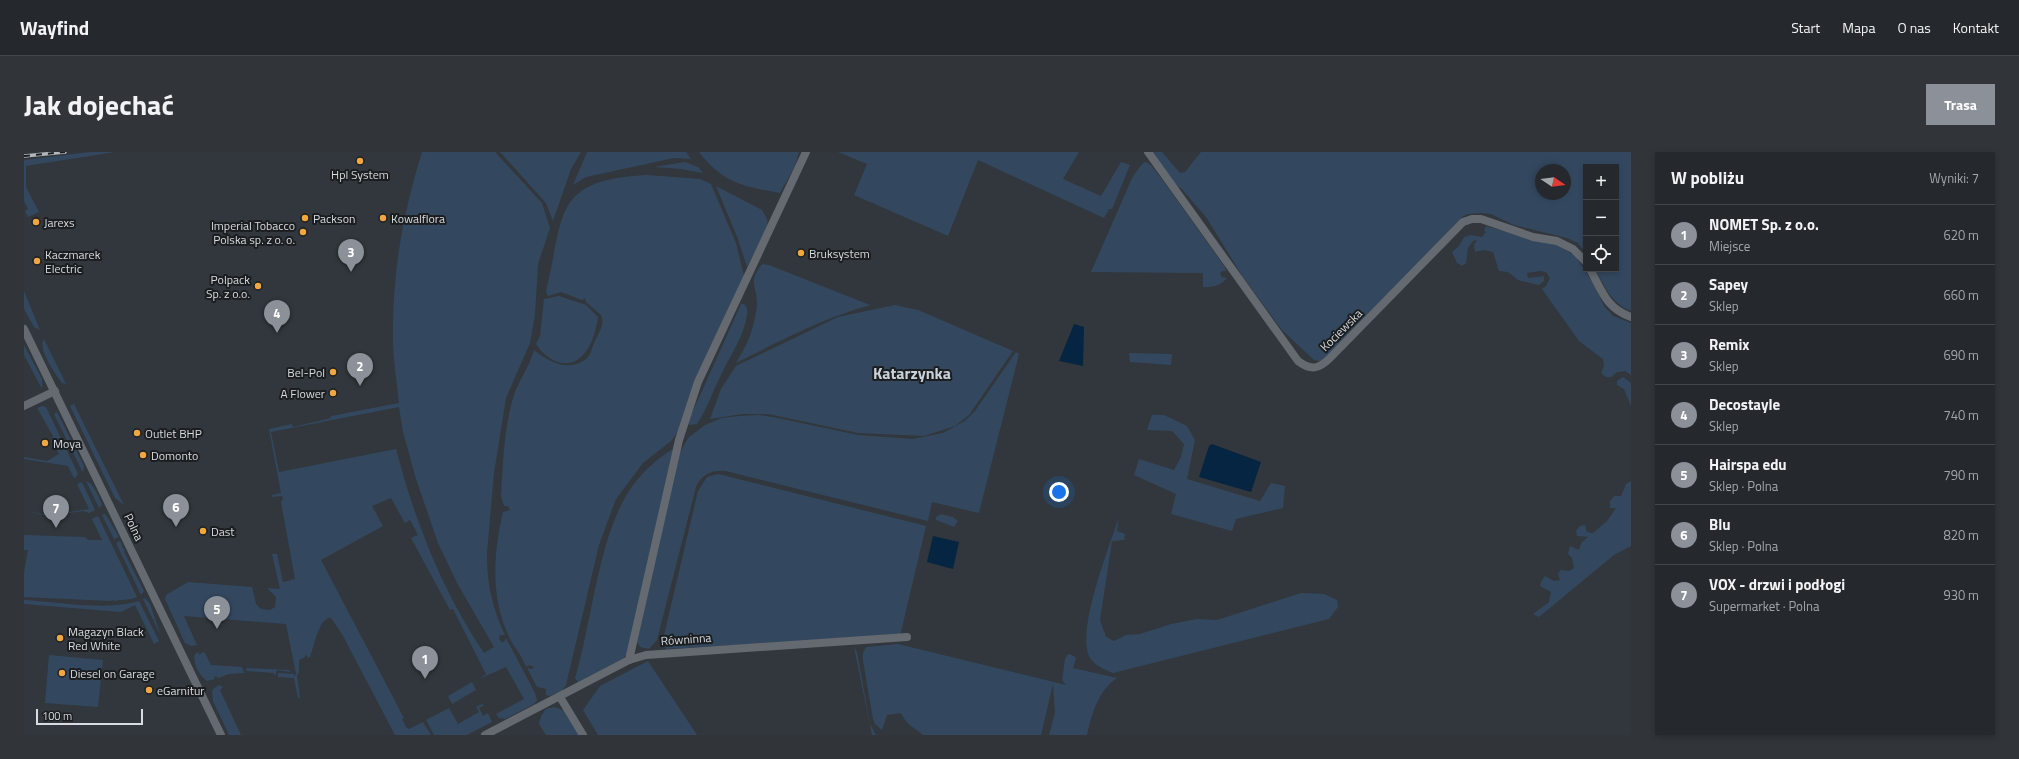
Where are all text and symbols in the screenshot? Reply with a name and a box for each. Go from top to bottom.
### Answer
text: Wayfind [20,13,89,42]
text: Start [1791,17,1820,38]
text: Mapa [1842,17,1875,38]
text: O nas [1897,17,1931,38]
text: Kontakt [1953,17,1999,38]
text: Jak dojechać [24,83,174,126]
button: Trasa [1926,84,1995,125]
marker: Hpl System [355,156,365,166]
north arrow [1535,164,1571,200]
map controls [1583,164,1619,272]
button: + [1583,164,1619,200]
place label: Hpl System [331,165,389,184]
text: W pobliżu [1671,165,1744,191]
text: Wyniki: 7 [1929,168,1979,188]
button: − [1583,200,1619,236]
place label: Packson [313,209,355,228]
place label: Kowalflora [391,209,445,228]
place label: Jarexs [44,213,75,232]
marker: Packson [300,213,310,223]
marker: Kowalflora [378,213,388,223]
text: NOMET Sp. z o.o. [1709,213,1819,236]
place label: Imperial Tobacco Polska sp. z o. o. [211,216,295,249]
marker: Jarexs [31,217,41,227]
text: 1 [1680,225,1688,245]
text: 620 m [1943,225,1979,245]
marker: Imperial Tobacco Polska sp. z o. o. [298,227,308,237]
button: locate [1583,236,1619,272]
text: Miejsce [1709,236,1750,256]
pin: 3 [338,239,364,272]
place label: Bruksystem [809,244,870,263]
place label: Kaczmarek Electric [45,245,101,278]
marker: Bruksystem [796,248,806,258]
marker: Kaczmarek Electric [32,256,42,266]
place label: Polpack Sp. z o.o. [206,270,250,303]
text: Sapey [1709,273,1748,296]
marker: Polpack Sp. z o.o. [253,281,263,291]
text: 2 [1680,285,1688,305]
text: 660 m [1943,285,1979,305]
text: Sklep [1709,296,1739,316]
pin: 4 [264,300,290,333]
street label: Kociewska [1315,304,1367,356]
text: Remix [1709,333,1749,356]
text: 3 [1680,345,1688,365]
text: 690 m [1943,345,1979,365]
pin: 2 [347,353,373,386]
text: Sklep [1709,356,1739,376]
district label: Katarzynka [873,361,951,385]
place label: Bel-Pol [287,363,325,382]
marker: Bel-Pol [328,367,338,377]
place label: A Flower [281,384,325,403]
marker: A Flower [328,388,338,398]
text: Decostayle [1709,393,1780,416]
text: 4 [1680,405,1688,425]
text: 740 m [1943,405,1979,425]
text: Sklep [1709,416,1739,436]
place label: Outlet BHP [145,424,202,443]
marker: Outlet BHP [132,428,142,438]
place label: Moya [53,434,81,453]
marker: Moya [40,438,50,448]
place label: Domonto [151,446,198,465]
marker: Domonto [138,450,148,460]
text: Hairspa edu [1709,453,1787,476]
text: 5 [1680,465,1688,485]
text: 790 m [1943,465,1979,485]
text: Sklep · Polna [1709,476,1778,496]
your location [1049,482,1069,502]
pin: 6 [163,494,189,527]
pin: 7 [43,495,69,528]
street label: Polna [119,510,149,544]
text: Blu [1709,513,1730,536]
place label: Dast [211,522,235,541]
text: 6 [1680,525,1688,545]
text: 820 m [1943,525,1979,545]
marker: Dast [198,526,208,536]
text: Sklep · Polna [1709,536,1778,556]
text: VOX - drzwi i podłogi [1709,573,1845,596]
text: 7 [1680,585,1688,605]
text: 930 m [1943,585,1979,605]
pin: 5 [204,596,230,629]
text: Supermarket · Polna [1709,596,1819,616]
place label: Magazyn Black Red White [68,622,144,655]
street label: Równinna [660,628,712,650]
marker: Magazyn Black Red White [55,633,65,643]
pin: 1 [412,646,438,679]
place label: Diesel on Garage [70,664,155,683]
marker: Diesel on Garage [57,668,67,678]
place label: eGarnitur [157,681,204,700]
marker: eGarnitur [144,685,154,695]
scale bar [36,707,143,726]
text: 100 m [42,708,72,724]

